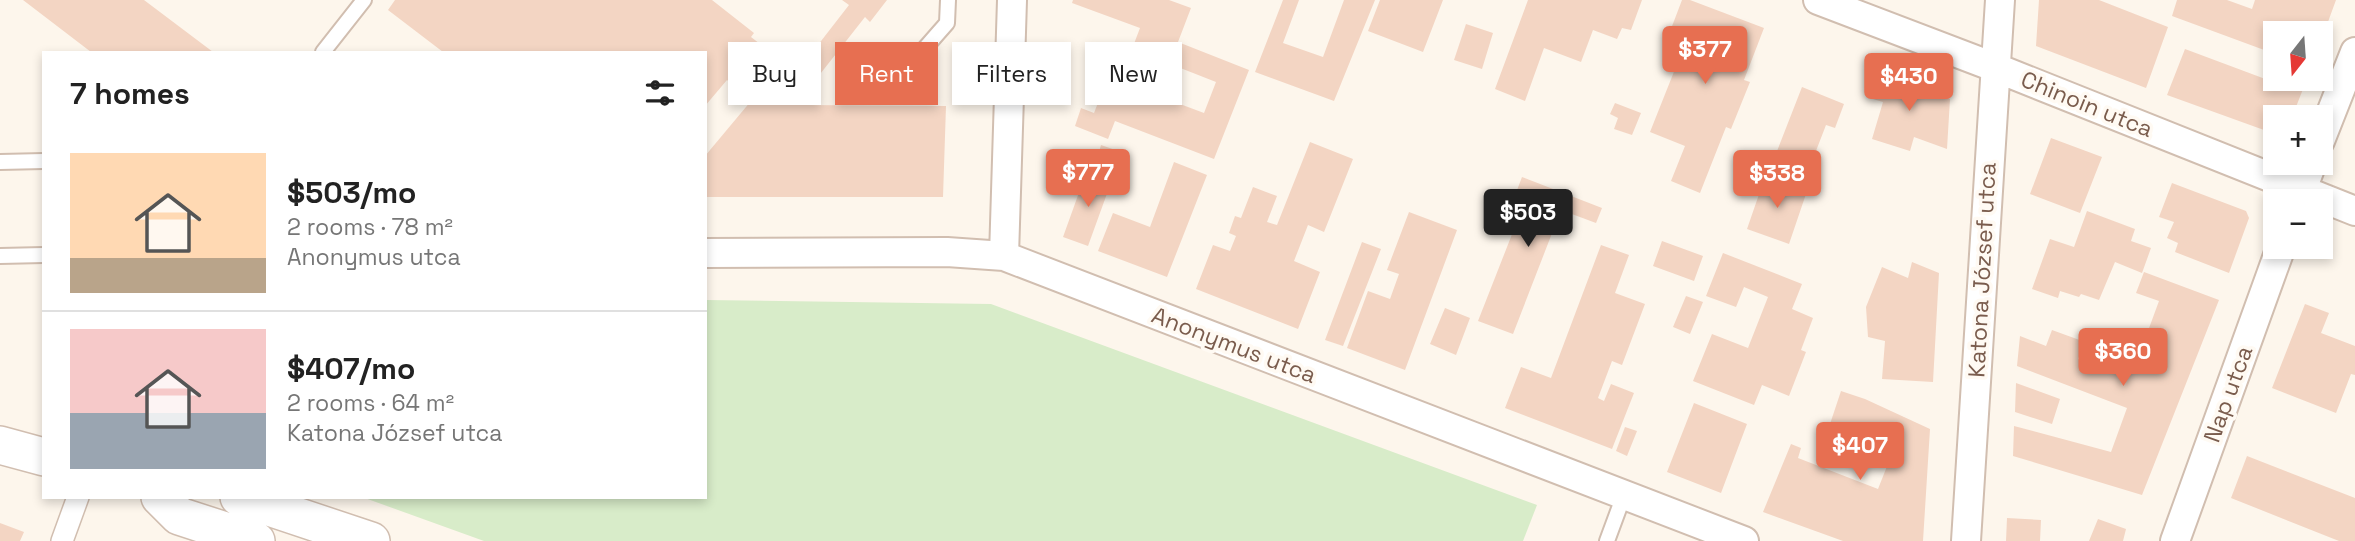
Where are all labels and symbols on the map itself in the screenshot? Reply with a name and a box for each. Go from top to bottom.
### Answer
north arrow [2263,21,2333,91]
pin: $377 [1664,27,1746,86]
pin: $430 [1868,54,1950,113]
street label: Chinoin utca [2017,64,2157,144]
pin: $777 [1047,150,1129,209]
pin: $338 [1736,150,1818,210]
street label: Katona József utca [1961,162,2003,378]
pin: $503 [1487,190,1569,249]
street label: Anonymus utca [1148,300,1320,390]
pin: $360 [2082,328,2164,388]
street label: Nap utca [2197,342,2259,446]
pin: $407 [1819,422,1901,482]

